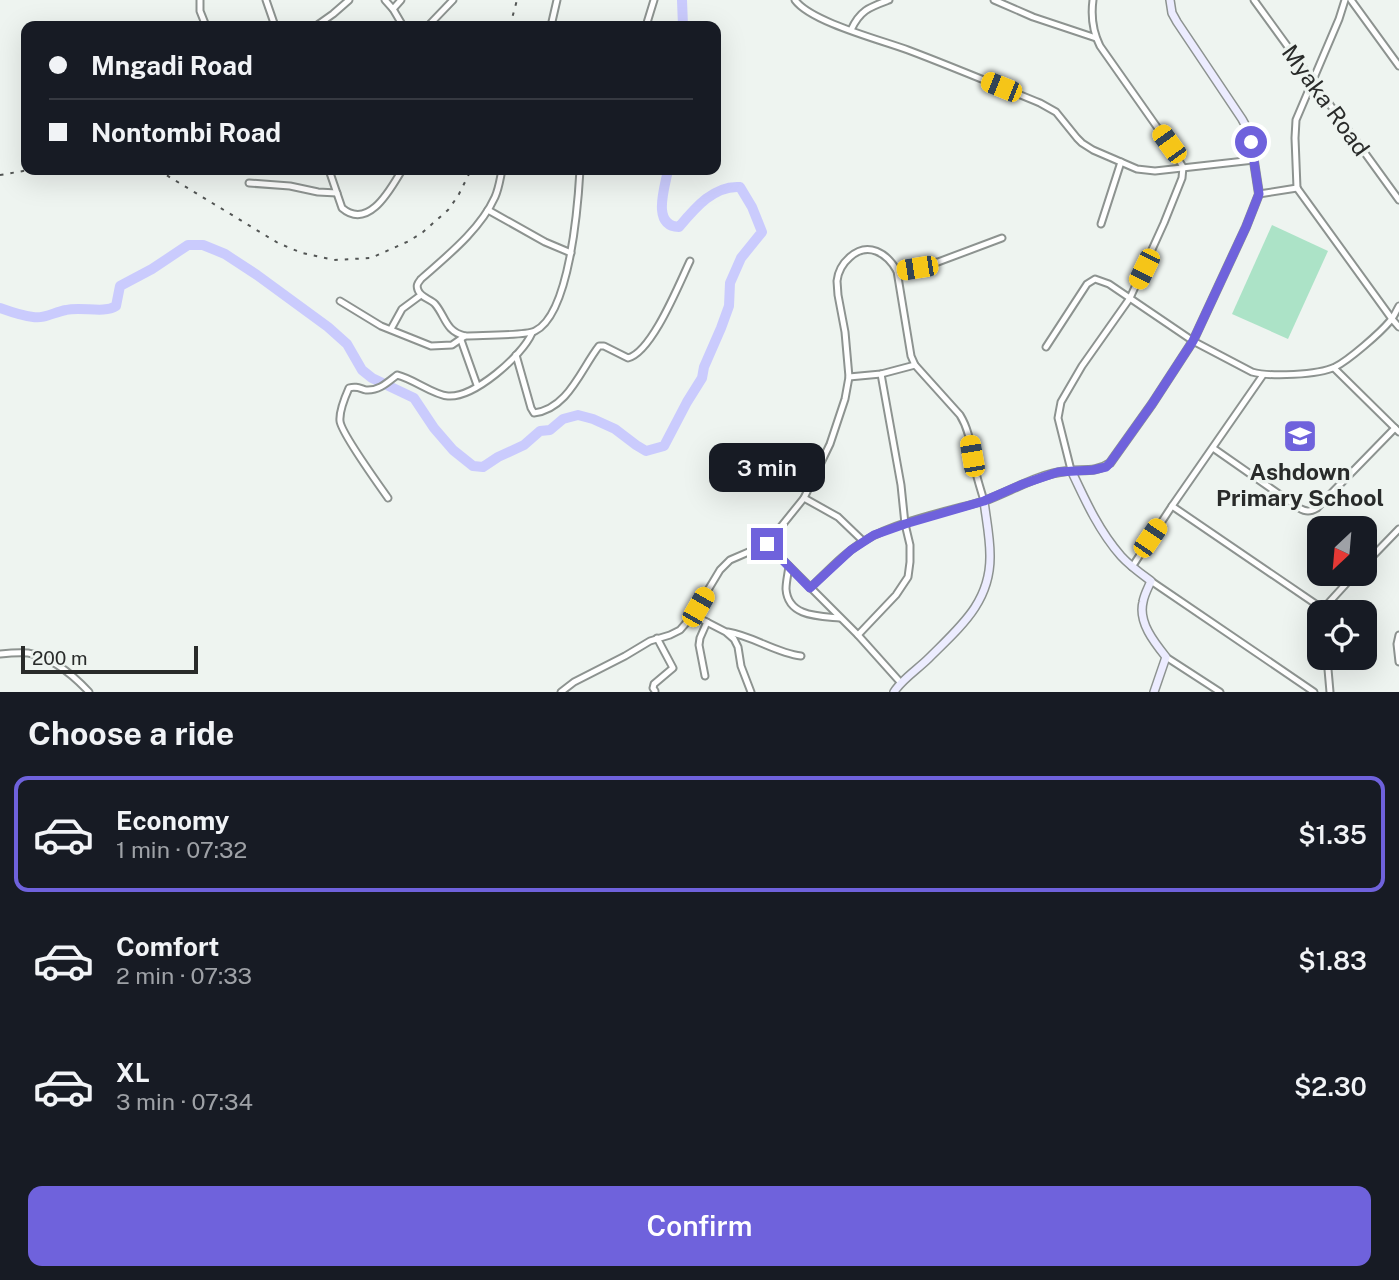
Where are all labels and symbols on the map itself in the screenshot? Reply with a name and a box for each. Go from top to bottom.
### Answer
street label: Myaka Road [1277,39,1375,161]
car [978,69,1025,105]
car [1149,121,1190,167]
route start [1235,126,1267,158]
car [1126,246,1163,292]
car [895,254,940,282]
school or university icon: Ashdown Primary School [1281,417,1319,455]
car [959,433,986,479]
callout: 3 min [709,442,825,491]
place label: Ashdown Primary School [1216,458,1384,511]
car [1130,515,1171,561]
north arrow [1307,516,1377,586]
route end [751,528,783,560]
car [679,584,718,630]
scale bar [21,643,198,675]

